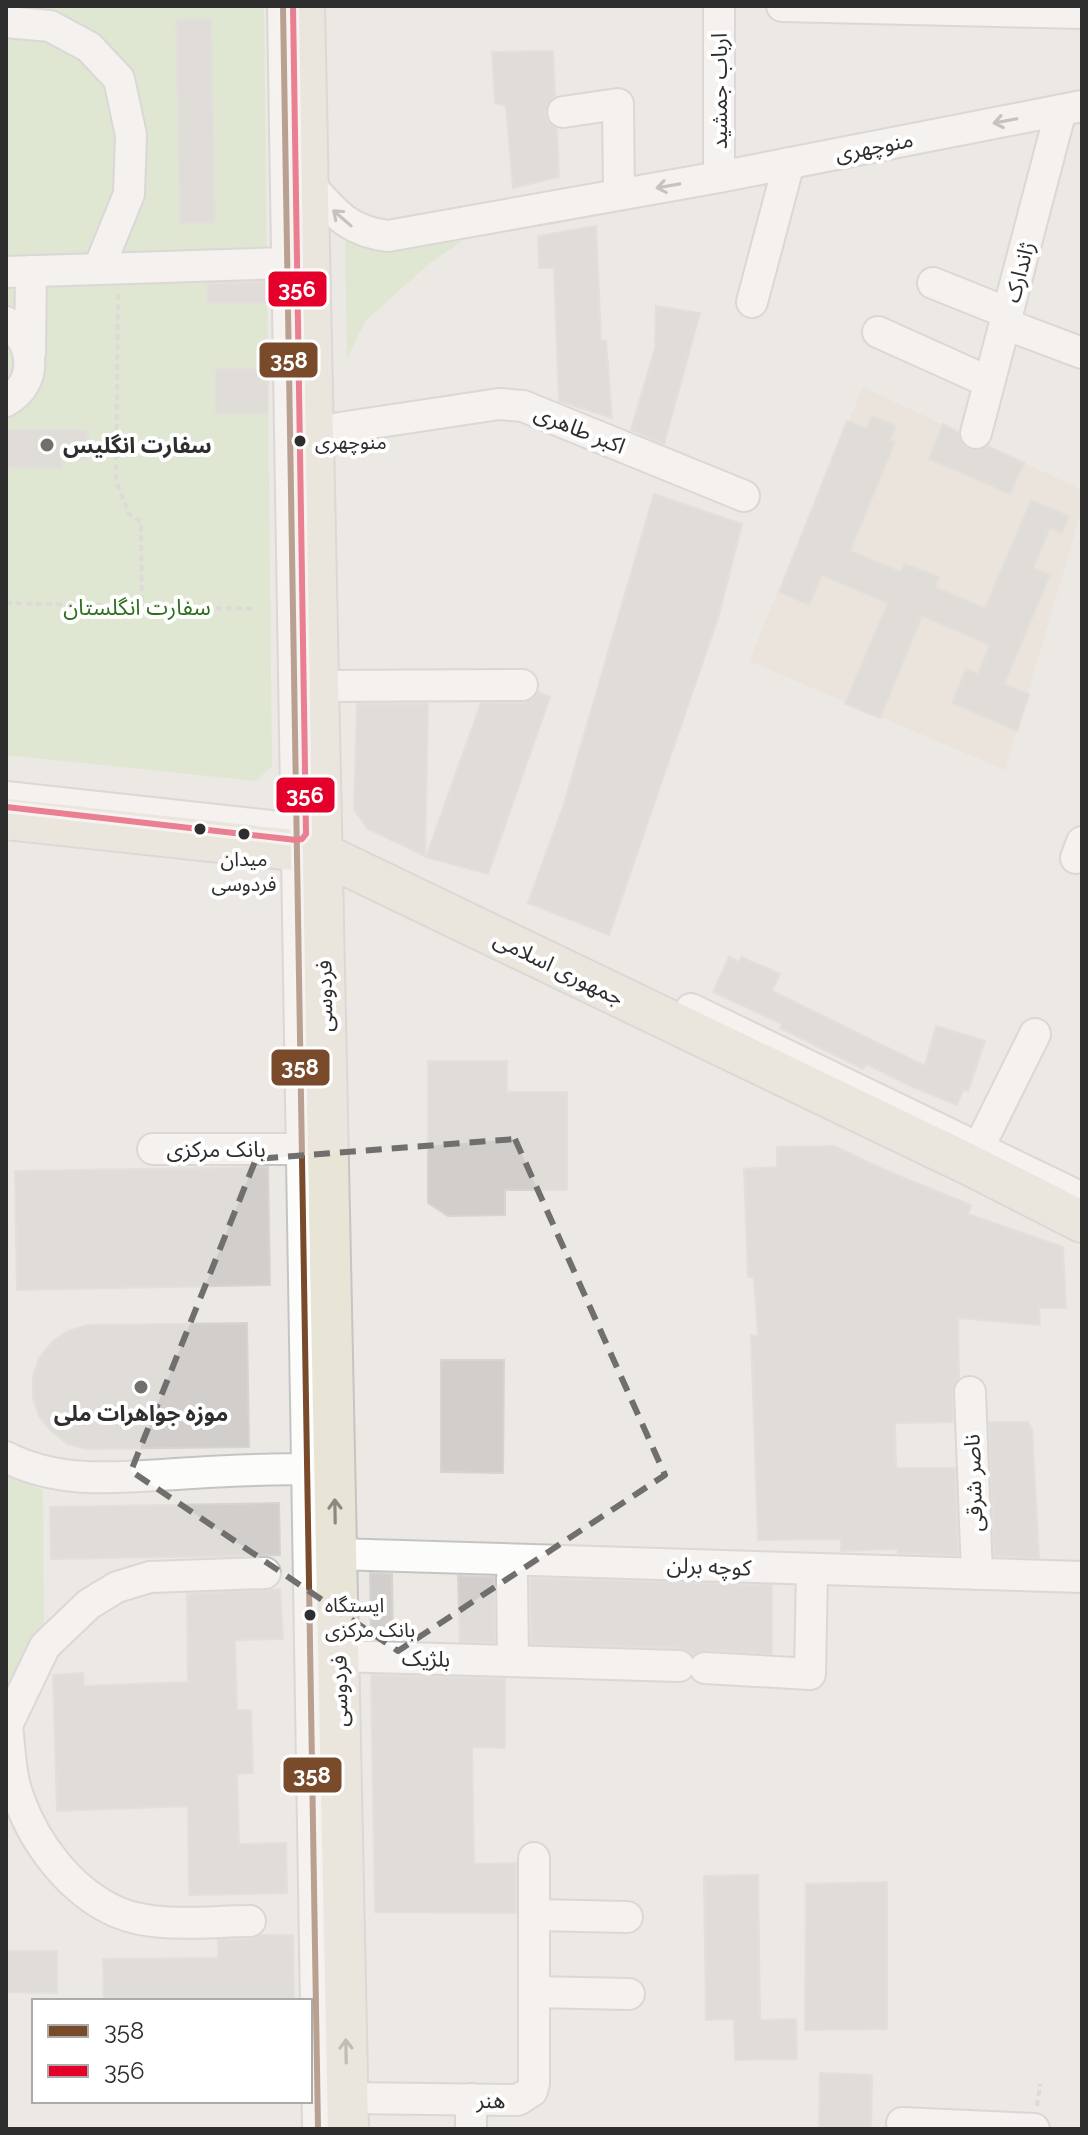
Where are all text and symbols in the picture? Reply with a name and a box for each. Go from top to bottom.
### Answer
street label: ارباب جمشید [706,33,733,149]
one-way arrow [993,114,1019,129]
street label: منوچهری [833,126,916,168]
one-way arrow [655,179,681,194]
one-way arrow [333,209,353,227]
street label: ژاندارک [998,239,1041,306]
line badge: 356 [267,270,328,308]
text: 356 [278,276,316,302]
line badge: 358 [258,341,319,379]
text: 358 [270,347,308,373]
street label: اکبر طاهری [531,399,629,459]
place label: منوچهری [315,430,387,455]
place label: سفارت انگلیس [63,432,212,459]
marker: منوچهری [292,433,308,449]
marker: سفارت انگلیس [38,436,56,454]
park label: سفارت انگلستان [63,594,211,621]
line badge: 356 [275,776,336,814]
text: 356 [286,782,324,808]
unlabelled marker [192,821,208,837]
marker: میدان فردوسی [236,826,252,842]
place label: میدان فردوسی [211,847,277,896]
street label: جمهوری اسلامی [489,925,628,1012]
street label: فردوسی [310,960,338,1032]
line badge: 358 [270,1048,331,1087]
text: 358 [281,1054,319,1080]
street label: بانک مرکزی [166,1136,266,1162]
marker: موزه جواهرات ملی [132,1378,150,1396]
place label: موزه جواهرات ملی [54,1400,228,1427]
street label: ناصر شرقی [958,1434,988,1532]
one-way arrow [327,1498,342,1525]
street label: کوچه برلن [666,1552,753,1583]
place label: ایستگاه بانک مرکزی [325,1593,415,1642]
marker: ایستگاه بانک مرکزی [302,1607,318,1623]
street label: بلژیک [401,1644,451,1672]
street label: فردوسی [325,1655,353,1727]
line badge: 358 [282,1756,343,1794]
text: 358 [293,1762,331,1788]
legend [32,1999,312,2103]
text: 358 [104,2016,144,2045]
one-way arrow [338,2038,354,2065]
text: 356 [104,2056,144,2085]
street label: هنر [475,2087,506,2113]

